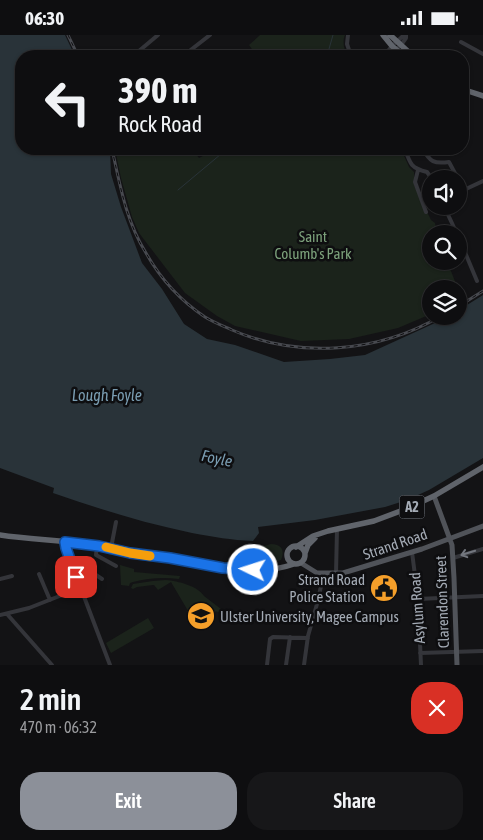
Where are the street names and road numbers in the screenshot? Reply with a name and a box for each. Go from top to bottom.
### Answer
road number: A2 [400,496,424,519]
street label: Strand Road [361,525,429,563]
street label: Clarendon Street [432,555,452,649]
street label: Asylum Road [406,572,428,644]

